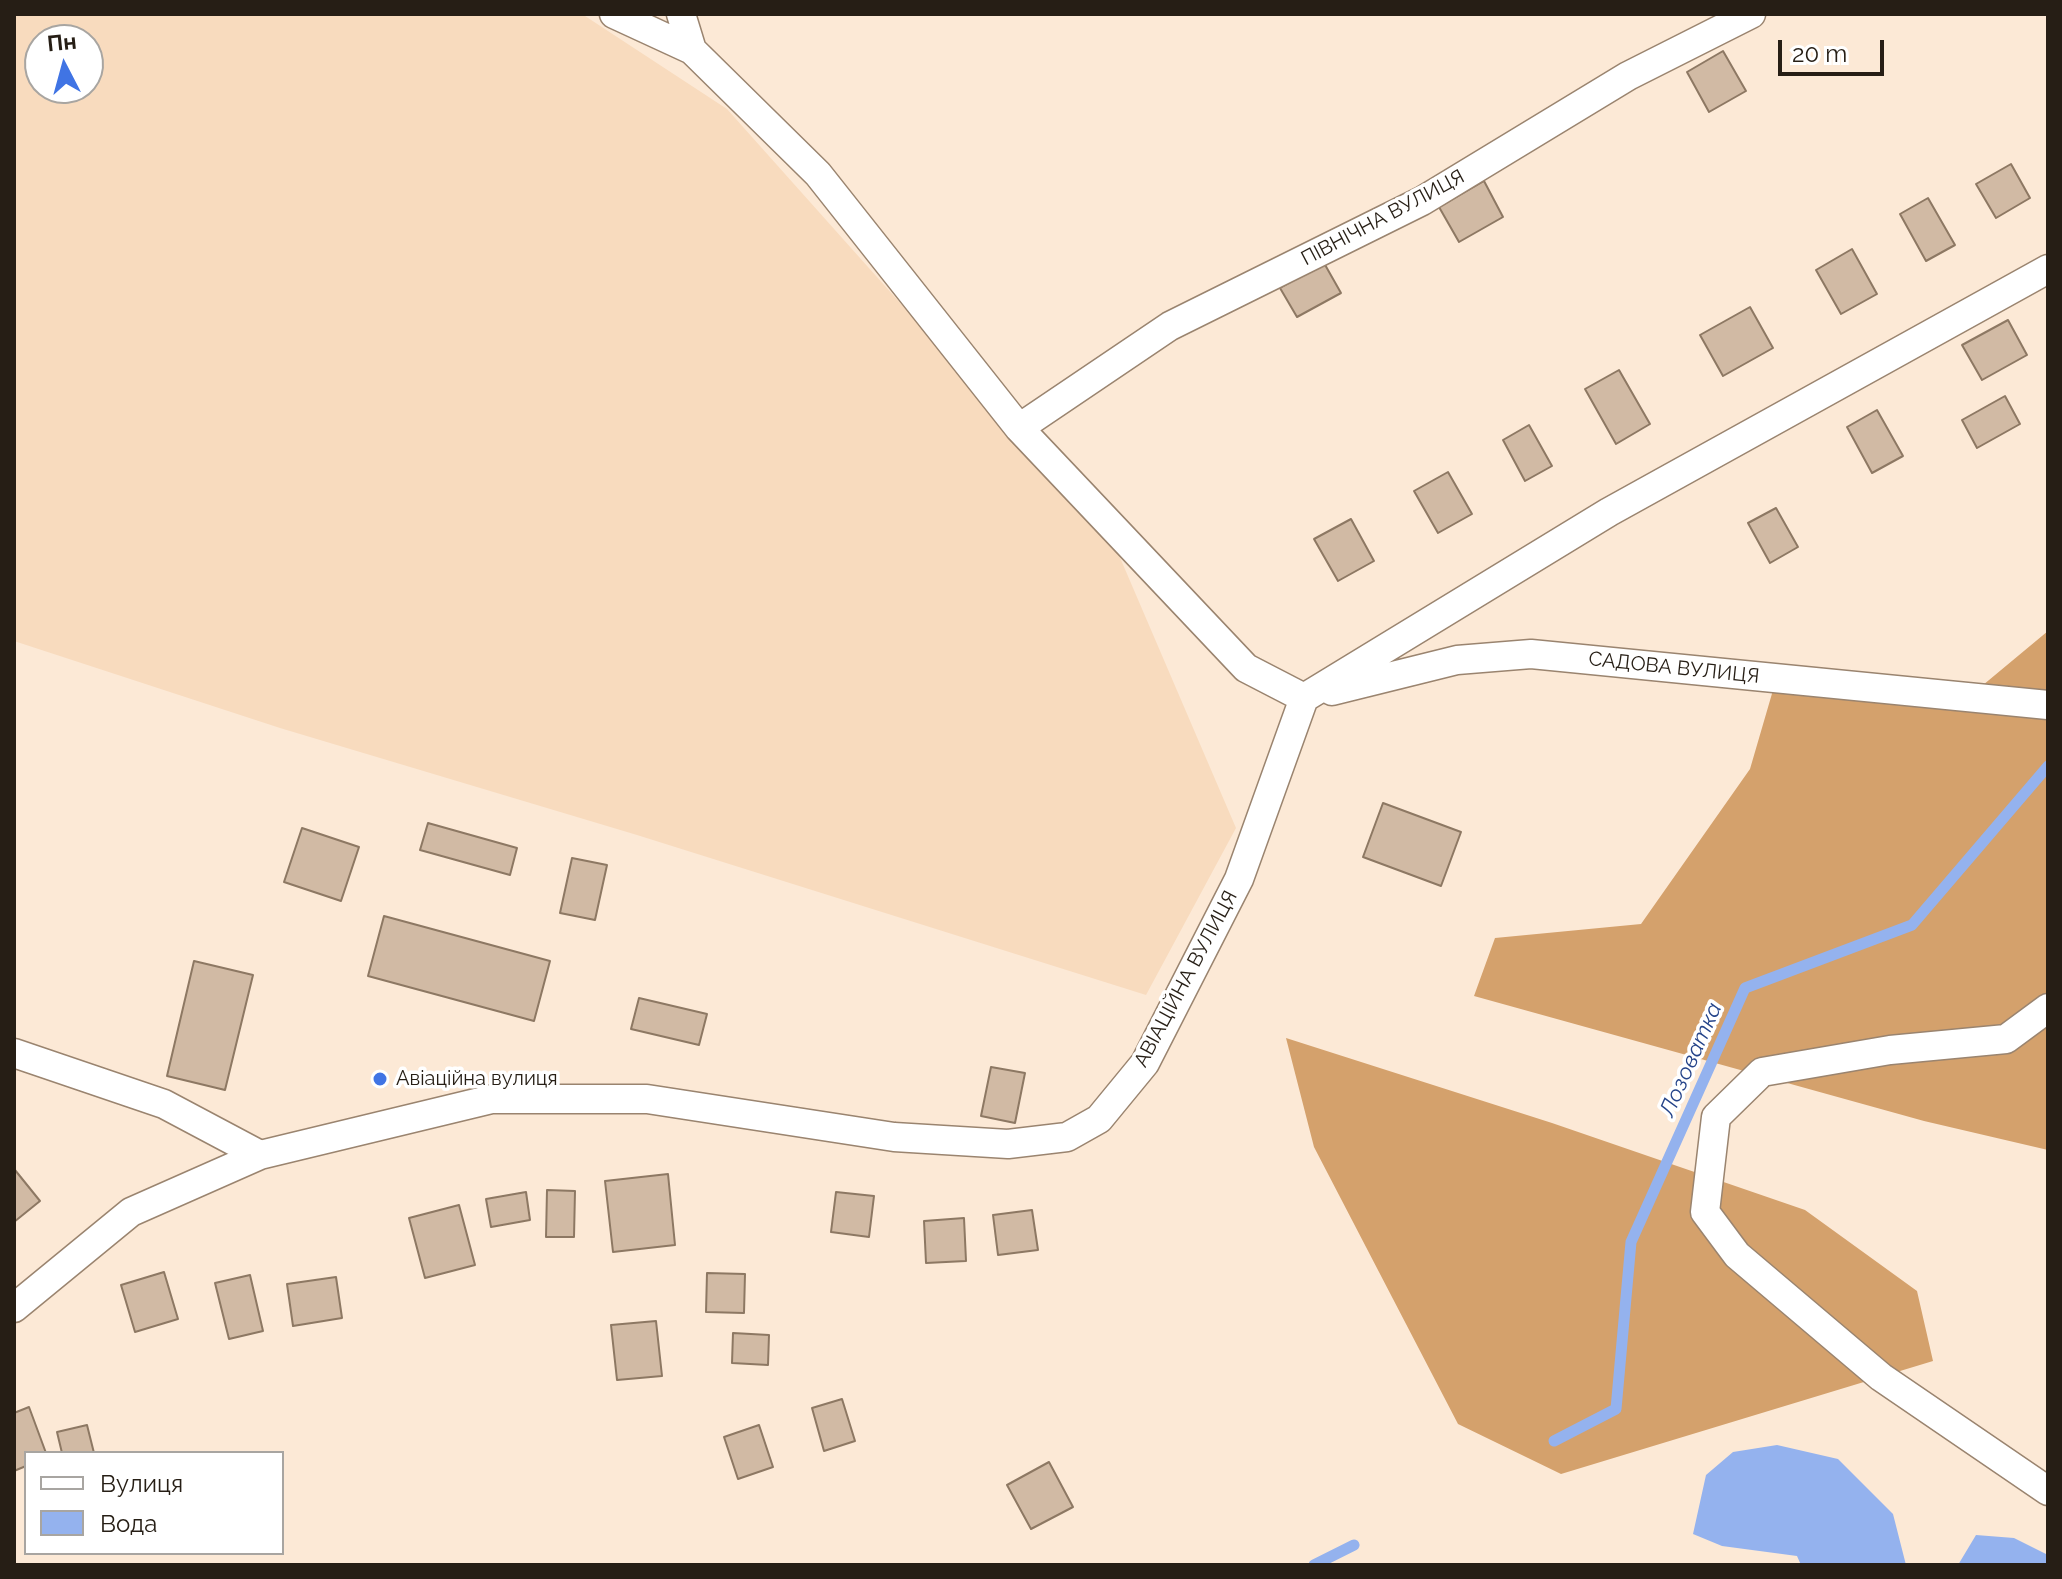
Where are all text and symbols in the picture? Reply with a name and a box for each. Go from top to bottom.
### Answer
north arrow [24,24,104,104]
scale bar [1782,24,1888,74]
text: Пн [46,28,78,57]
text: 20 m [1792,39,1847,68]
street label: ПІВНІЧНА ВУЛИЦЯ [1297,165,1469,271]
street label: САДОВА ВУЛИЦЯ [1587,647,1761,689]
street label: АВІАЦІЙНА ВУЛИЦЯ [1129,887,1243,1071]
water label: Лозоватка [1654,999,1728,1121]
place label: Авіаційна вулиця [396,1067,558,1091]
marker: Авіаційна вулиця [371,1070,389,1088]
legend [24,1451,284,1555]
text: Вулиця [100,1469,183,1498]
text: Вода [100,1509,157,1538]

